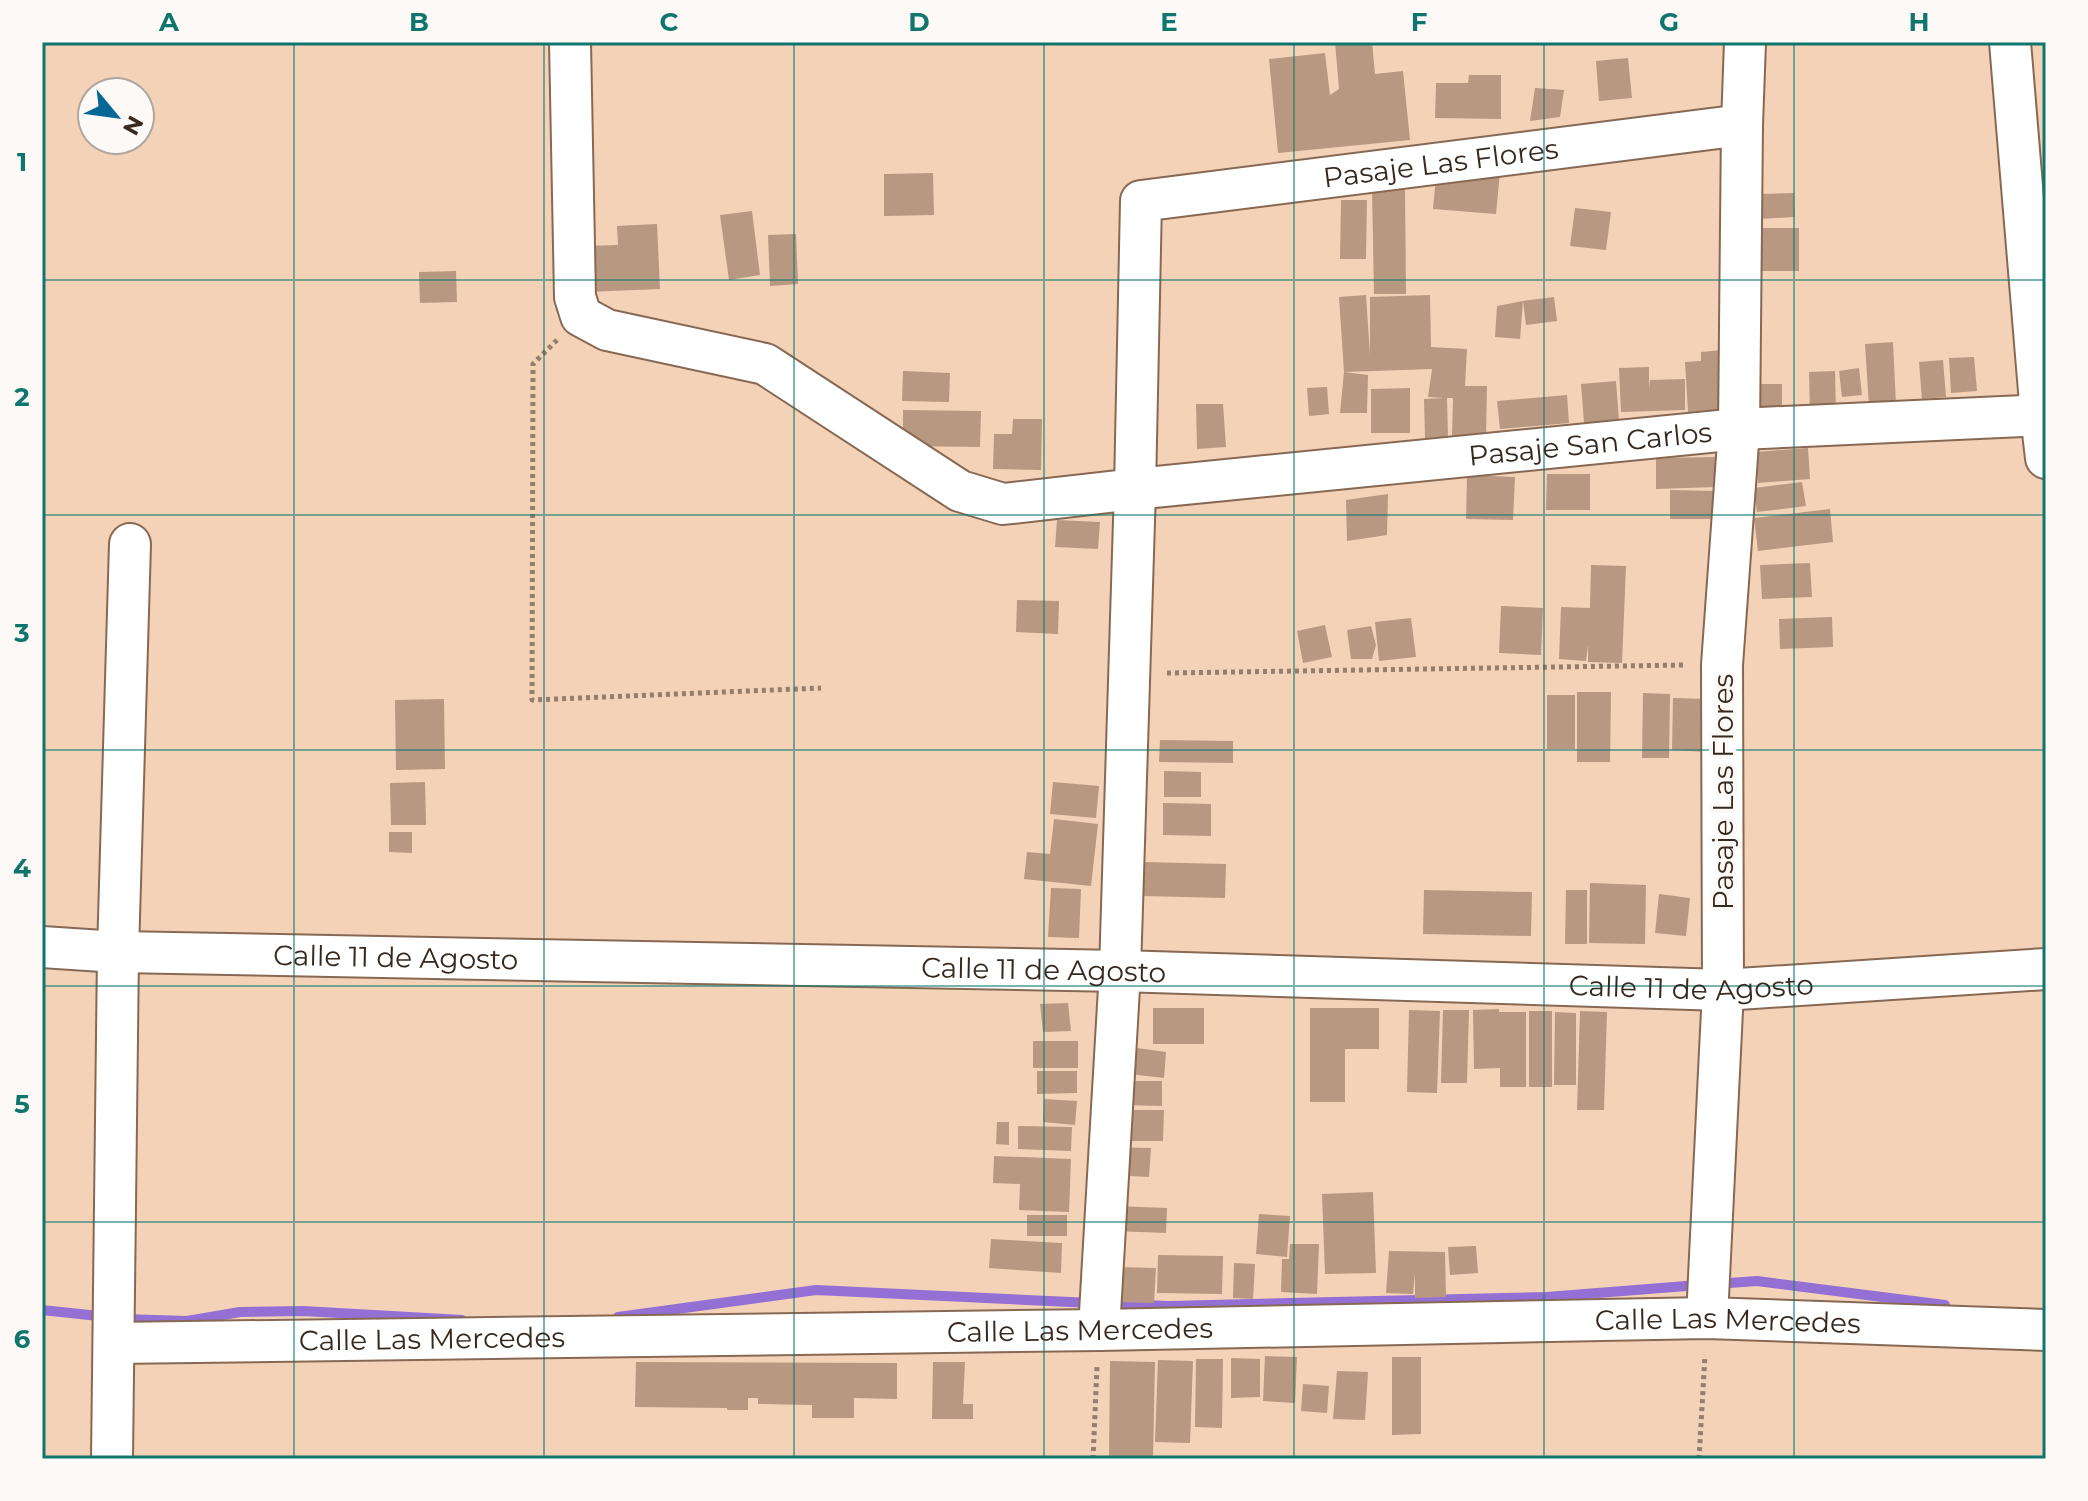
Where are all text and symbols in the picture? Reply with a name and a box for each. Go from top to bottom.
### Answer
text: A [158,6,180,38]
text: B [409,6,429,38]
text: C [660,6,679,38]
text: D [908,6,930,38]
text: E [1160,6,1178,38]
text: F [1411,6,1427,38]
text: G [1659,6,1679,38]
text: H [1908,6,1930,38]
north arrow [76,76,156,156]
text: N [117,111,149,140]
street label: Pasaje Las Flores [1321,131,1560,195]
text: 1 [17,146,27,178]
text: 2 [14,381,30,413]
street label: Pasaje San Carlos [1467,415,1713,473]
text: 3 [13,617,30,649]
street label: Pasaje Las Flores [1706,674,1740,910]
text: 4 [13,852,31,884]
street label: Calle 11 de Agosto [273,938,519,977]
street label: Calle 11 de Agosto [921,950,1167,989]
street label: Calle 11 de Agosto [1568,967,1815,1007]
text: 5 [14,1088,30,1120]
street label: Calle Las Mercedes [1594,1301,1861,1340]
street label: Calle Las Mercedes [947,1311,1213,1349]
street label: Calle Las Mercedes [299,1320,565,1358]
text: 6 [14,1323,31,1355]

